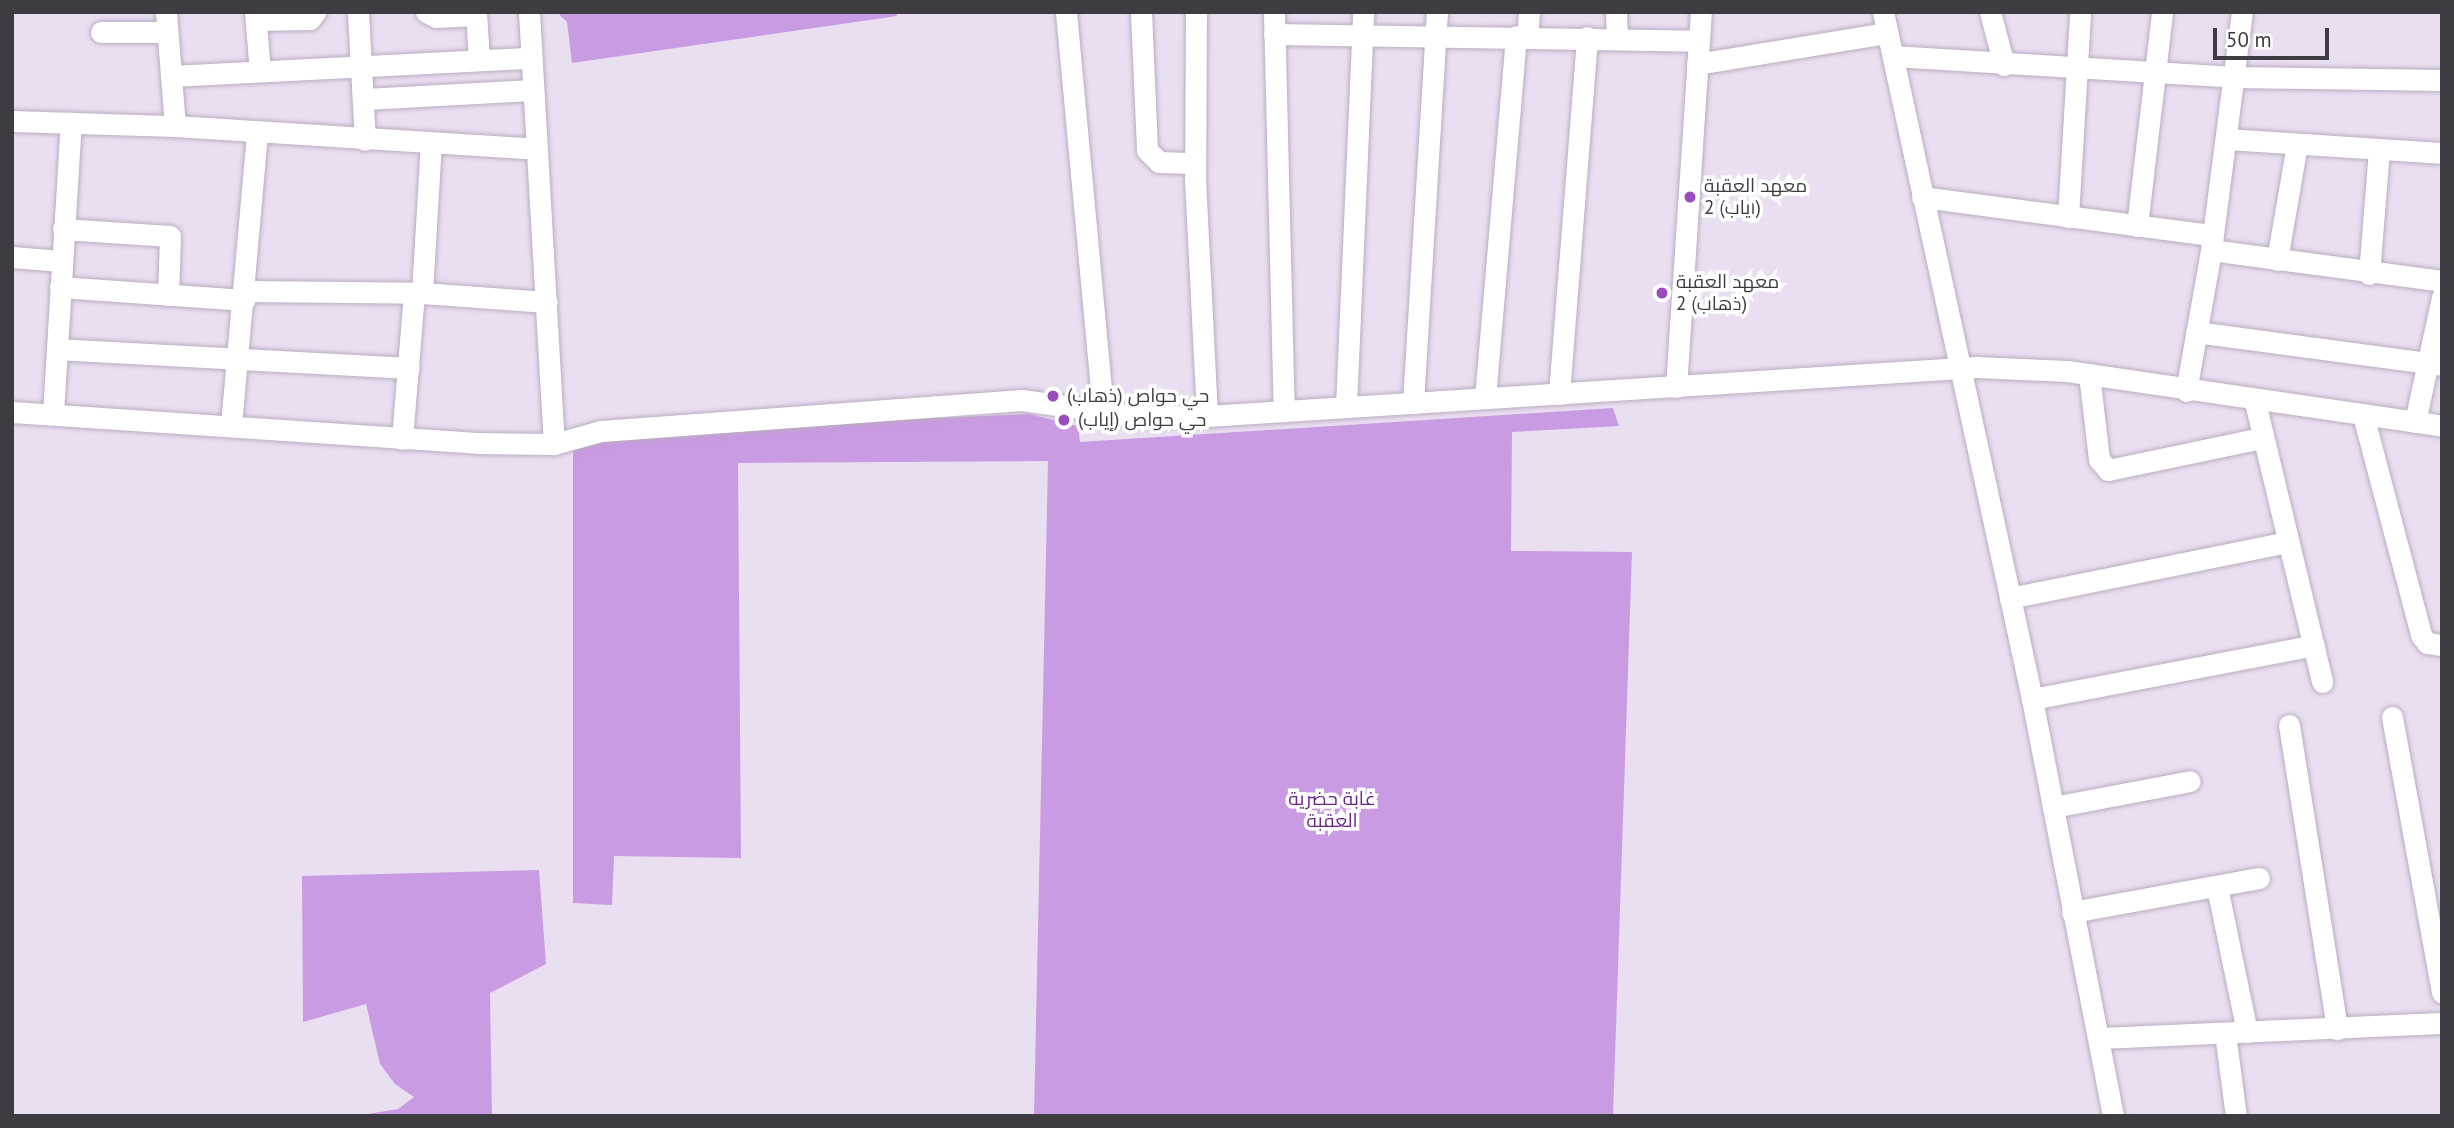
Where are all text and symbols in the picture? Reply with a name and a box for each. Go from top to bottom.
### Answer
scale bar [2216,14,2332,58]
text: 50 m [2226,26,2272,53]
place label: معهد العقبة 2 (إياب) [1704,175,1807,219]
marker: معهد العقبة 2 (إياب) [1682,189,1698,205]
place label: معهد العقبة 2 (ذهاب) [1676,271,1779,315]
marker: معهد العقبة 2 (ذهاب) [1654,285,1670,301]
place label: حي حواص (ذهاب) [1067,385,1209,407]
marker: حي حواص (ذهاب) [1045,388,1061,404]
place label: حي حواص (إياب) [1078,409,1206,431]
marker: حي حواص (إياب) [1056,412,1072,428]
park label: غابة حضرية العقبة [1288,788,1376,832]

